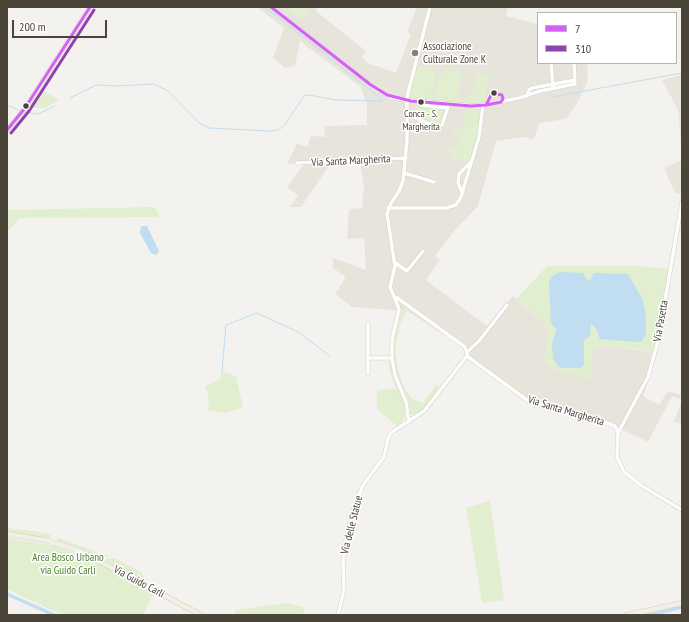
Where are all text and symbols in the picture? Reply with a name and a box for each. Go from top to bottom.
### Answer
scale bar [14,12,109,38]
legend [537,12,677,64]
text: 200 m [19,19,46,34]
text: 7 [575,21,580,36]
place label: Associazione Culturale Zone K [423,40,486,66]
text: 310 [575,41,591,56]
marker: Associazione Culturale Zone K [410,48,420,58]
unlabelled marker [489,88,499,98]
marker: Conca - S. Margherita [416,97,426,107]
unlabelled marker [21,101,31,111]
place label: Conca - S. Margherita [402,108,440,132]
street label: Via Santa Margherita [311,152,391,170]
street label: Via Pasetta [651,299,671,343]
street label: Via Santa Margherita [526,393,606,429]
street label: Via delle Statue [338,494,366,556]
park label: Area Bosco Urbano via Guido Carli [32,551,104,577]
street label: Via Guido Carli [111,563,167,601]

